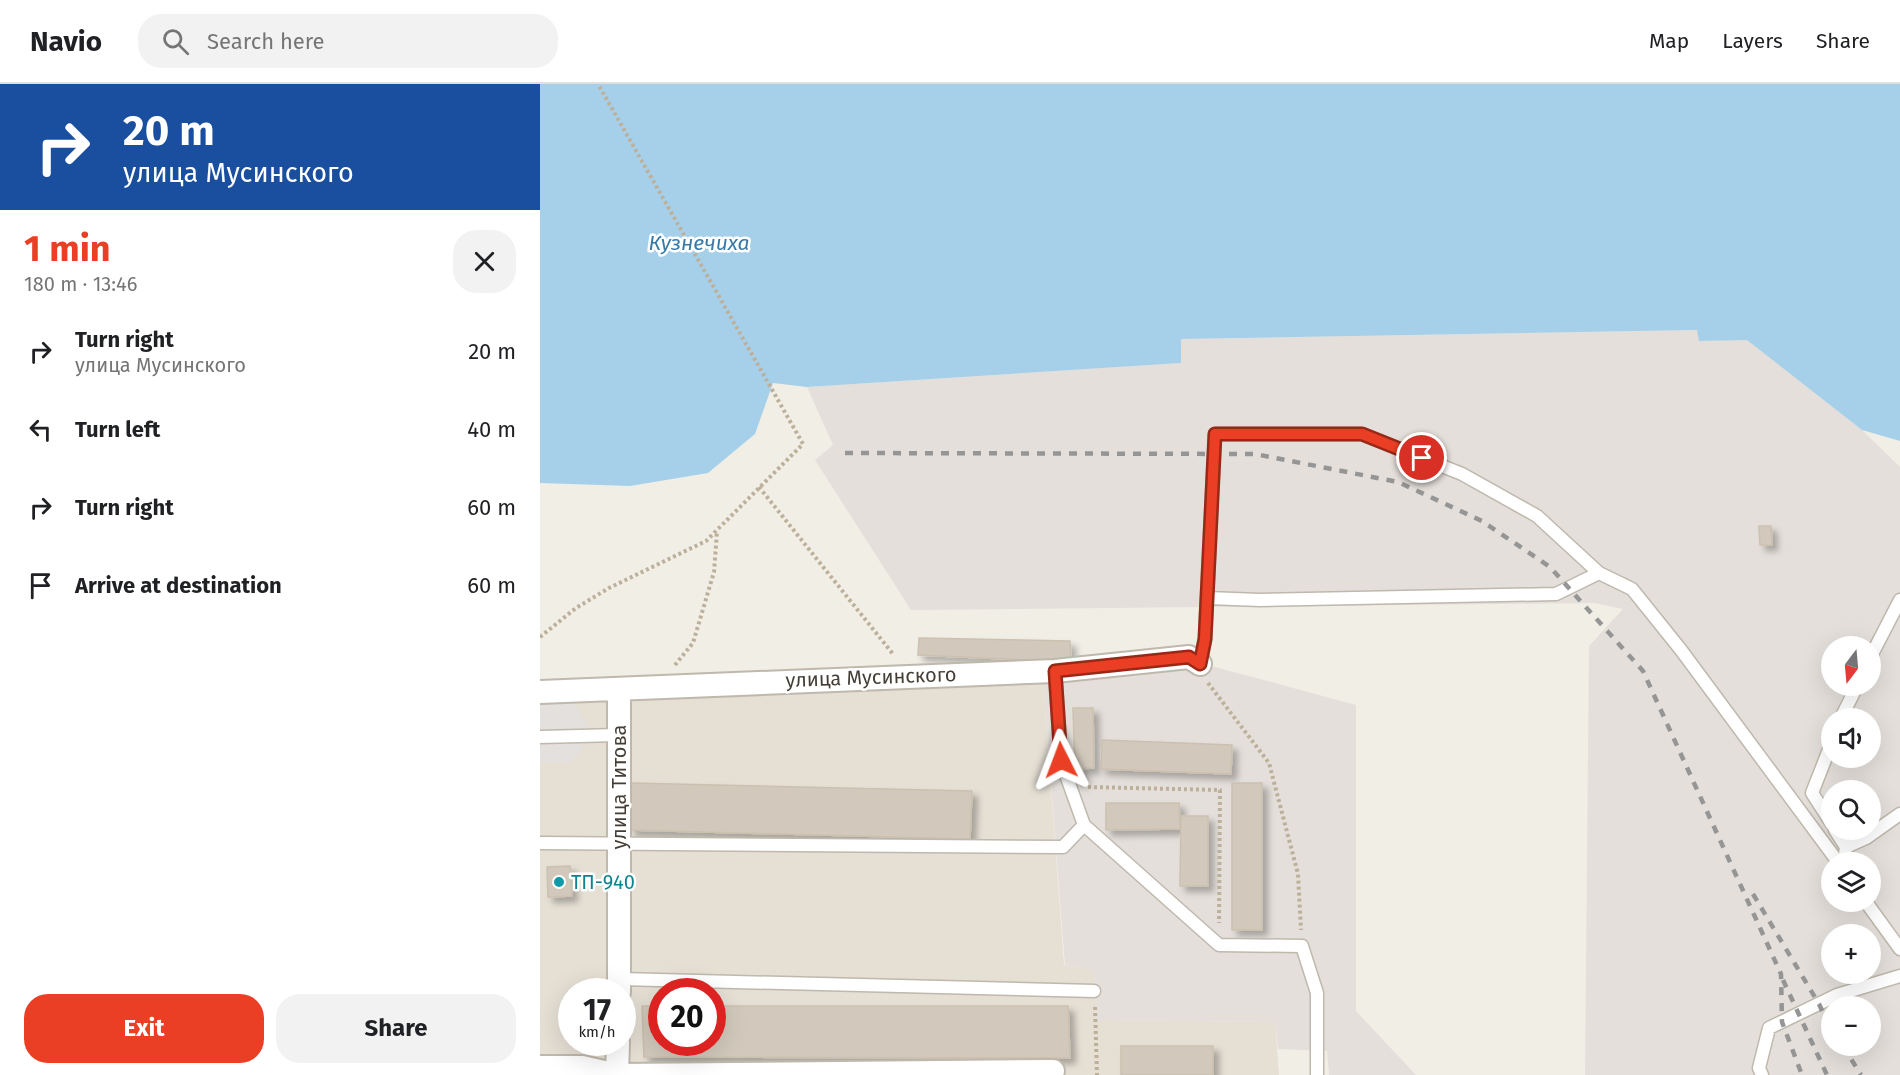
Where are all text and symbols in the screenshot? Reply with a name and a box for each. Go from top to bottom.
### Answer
search box [138,14,558,68]
text: Navio [30,25,102,58]
icon: search [159,25,192,58]
text: Search here [207,28,325,55]
text: Map [1649,28,1689,54]
text: Layers [1722,28,1783,54]
text: Share [1816,28,1870,54]
text: 20 m [123,106,215,156]
icon: right [24,108,102,186]
text: улица Мусинского [123,157,354,189]
text: 1 min [24,227,111,271]
button: close [453,230,516,293]
water label: Кузнечиха [648,230,750,256]
text: 180 m · 13:46 [24,272,137,296]
text: Turn right [75,326,174,353]
icon: right [24,335,57,368]
text: 20 m [468,338,516,365]
text: улица Мусинского [75,353,246,377]
icon: left [24,413,57,446]
text: Turn left [75,416,160,443]
text: 40 m [467,416,516,443]
pin [1396,432,1447,483]
icon: arrive [1405,441,1438,474]
icon: right [24,491,57,524]
text: Turn right [75,494,174,521]
text: 60 m [467,494,516,521]
icon: arrive [24,569,57,602]
text: Arrive at destination [75,572,282,599]
text: 60 m [467,572,516,599]
north arrow [1821,636,1881,696]
map controls [1821,636,1881,1056]
street label: улица Мусинского [785,662,957,692]
button: sound [1821,708,1881,768]
street label: улица Титова [607,725,631,849]
position arrow [1029,728,1093,792]
button: search [1821,780,1881,840]
button: layers [1821,852,1881,912]
place label: ТП-940 [571,870,635,894]
marker: ТП-940 [552,875,566,889]
button: + [1821,924,1881,984]
speed limit sign: 20 [648,978,726,1056]
text: 17 [583,992,611,1028]
button: Exit [24,994,264,1063]
button: Share [276,994,516,1063]
button: − [1821,996,1881,1056]
text: km/h [578,1023,616,1041]

